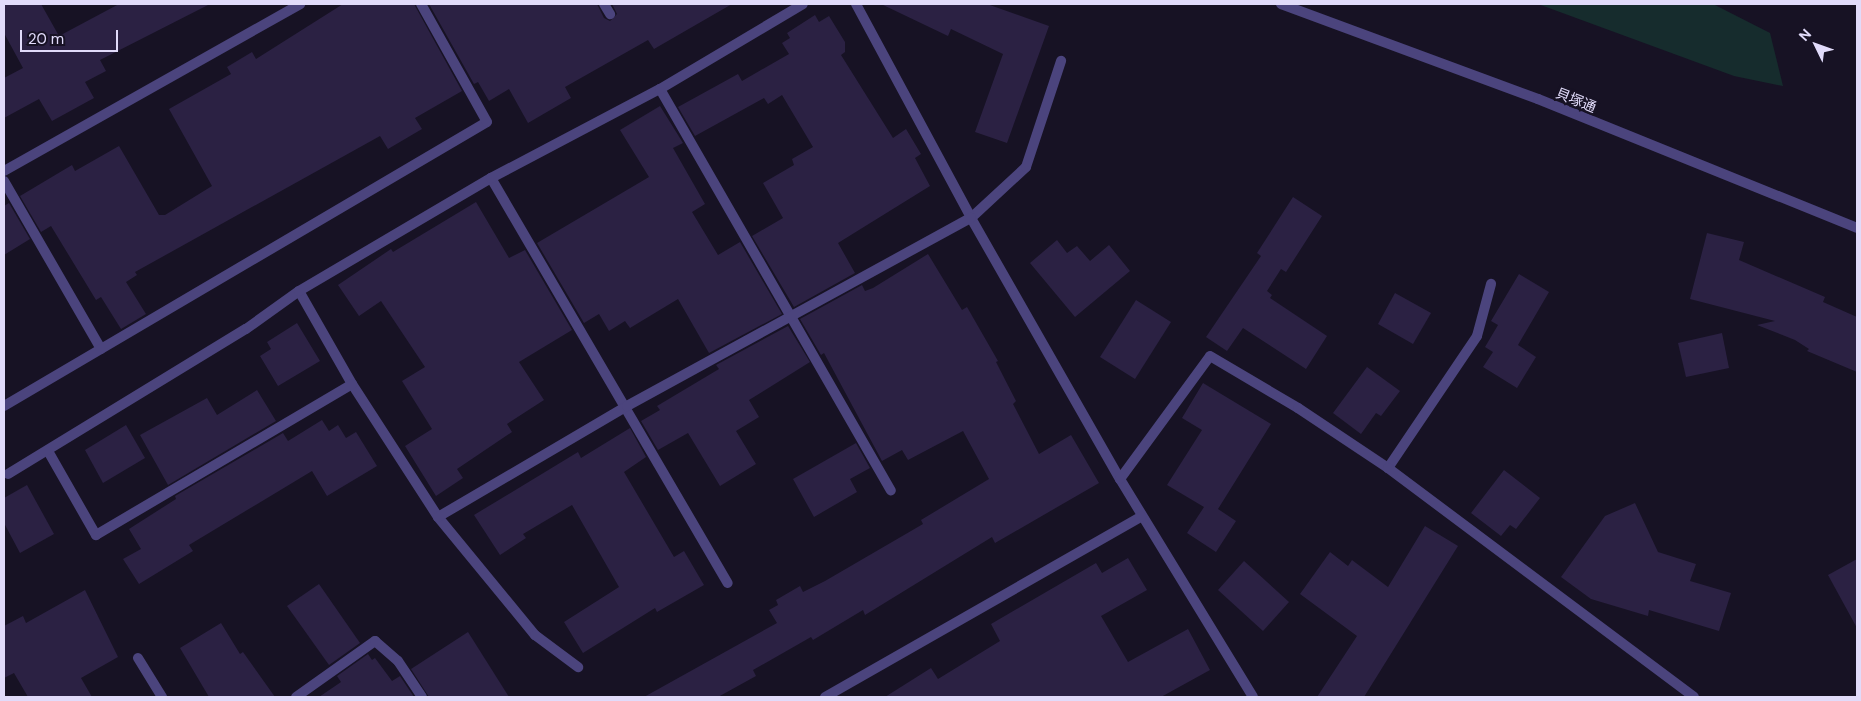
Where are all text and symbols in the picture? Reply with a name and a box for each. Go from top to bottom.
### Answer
scale bar [22,20,120,52]
north arrow [1791,20,1841,70]
text: N [1795,25,1815,45]
text: 20 m [28,29,64,49]
street label: 貝塚通 [1553,84,1599,116]

